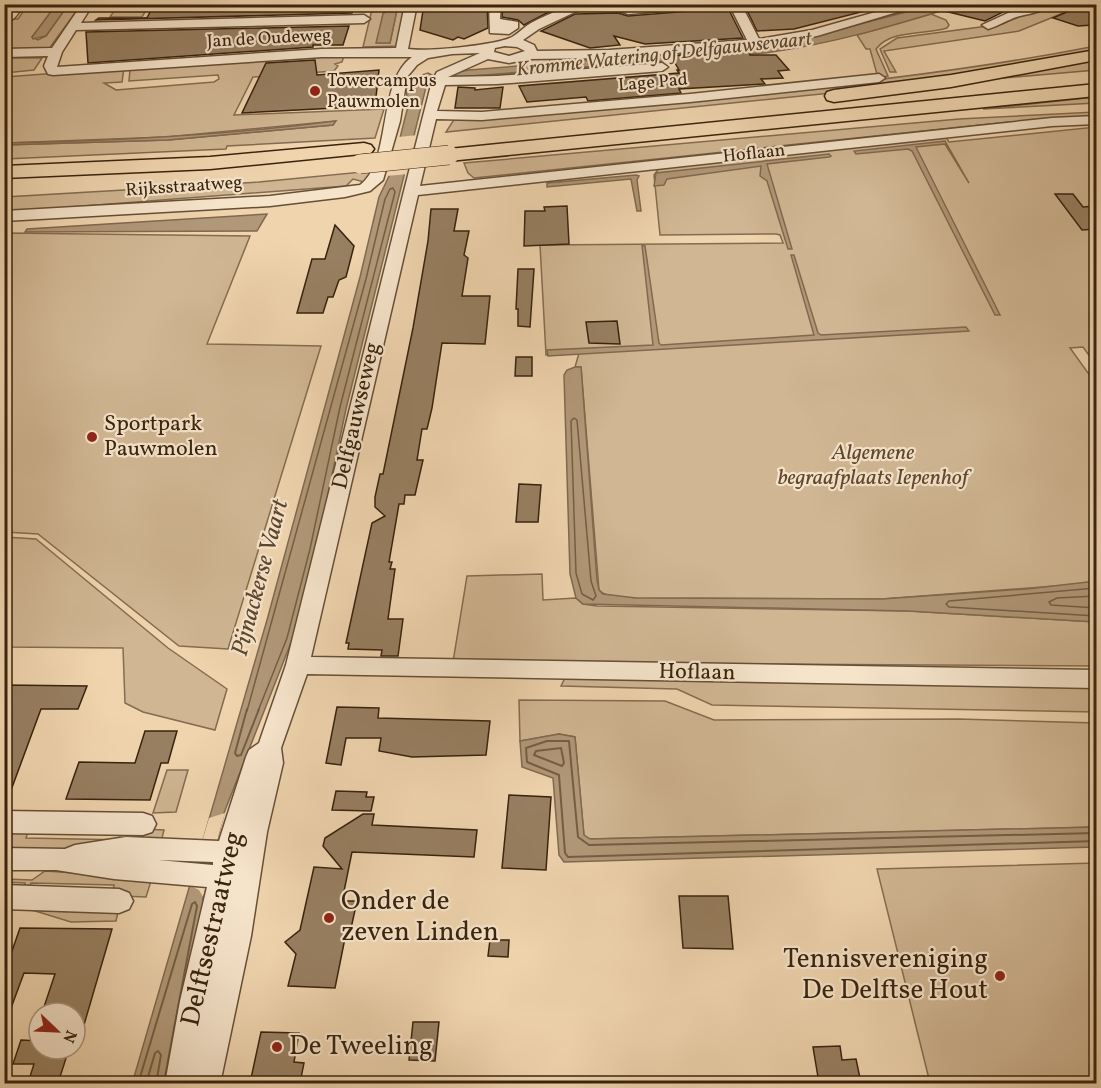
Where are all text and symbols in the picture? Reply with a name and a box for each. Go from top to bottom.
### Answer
street label: Jan de Oudeweg [206,23,332,55]
water label: Kromme Watering of Delfgauwsevaart [515,25,814,84]
street label: Lage Pad [617,67,689,99]
place label: Towercampus Pauwmolen [327,69,437,115]
marker: Towercampus Pauwmolen [308,84,322,98]
street label: Hoflaan [721,138,787,170]
street label: Rijksstraatweg [125,170,243,204]
street label: Delfgauwseweg [325,339,389,493]
place label: Sportpark Pauwmolen [104,409,218,465]
marker: Sportpark Pauwmolen [85,430,99,444]
park label: Algemene begraafplaats Iepenhof [778,438,973,494]
water label: Pijnackerse Vaart [224,495,299,660]
street label: Hoflaan [658,657,736,689]
street label: Delftsestraatweg [172,828,254,1030]
place label: Onder de zeven Linden [341,883,499,952]
marker: Onder de zeven Linden [322,911,336,925]
place label: Tennisvereniging De Delftse Hout [783,941,988,1010]
marker: Tennisvereniging De Delftse Hout [993,969,1007,983]
north arrow [27,1001,87,1061]
text: N [56,1026,81,1046]
place label: De Tweeling [289,1028,433,1066]
marker: De Tweeling [270,1040,284,1054]

